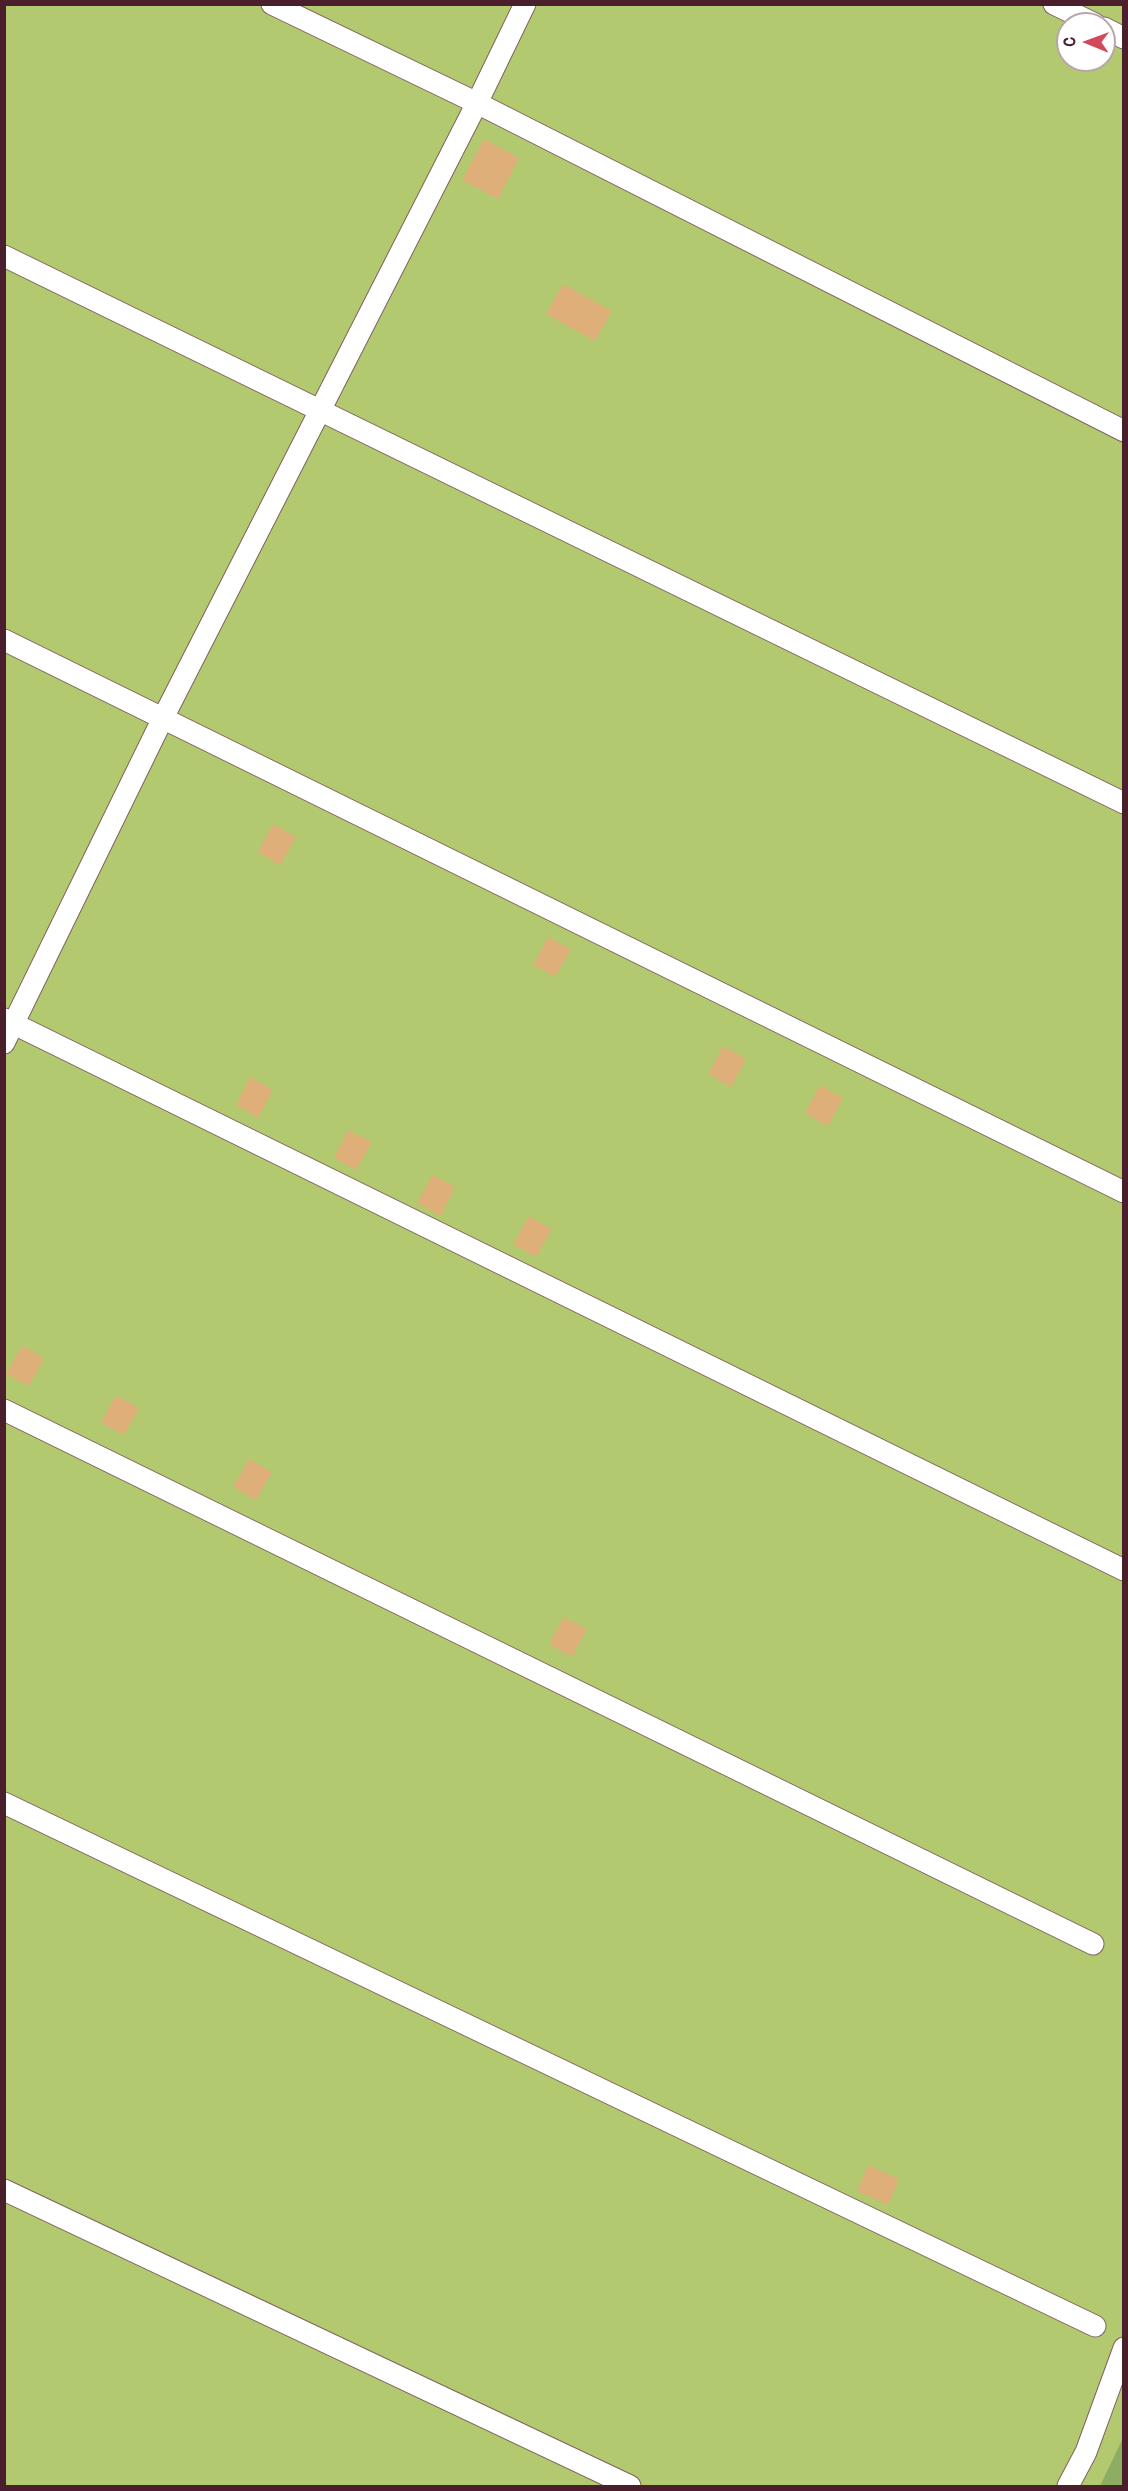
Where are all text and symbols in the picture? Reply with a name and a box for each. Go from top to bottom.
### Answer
north arrow [1056,12,1116,72]
text: С [1060,37,1080,47]

